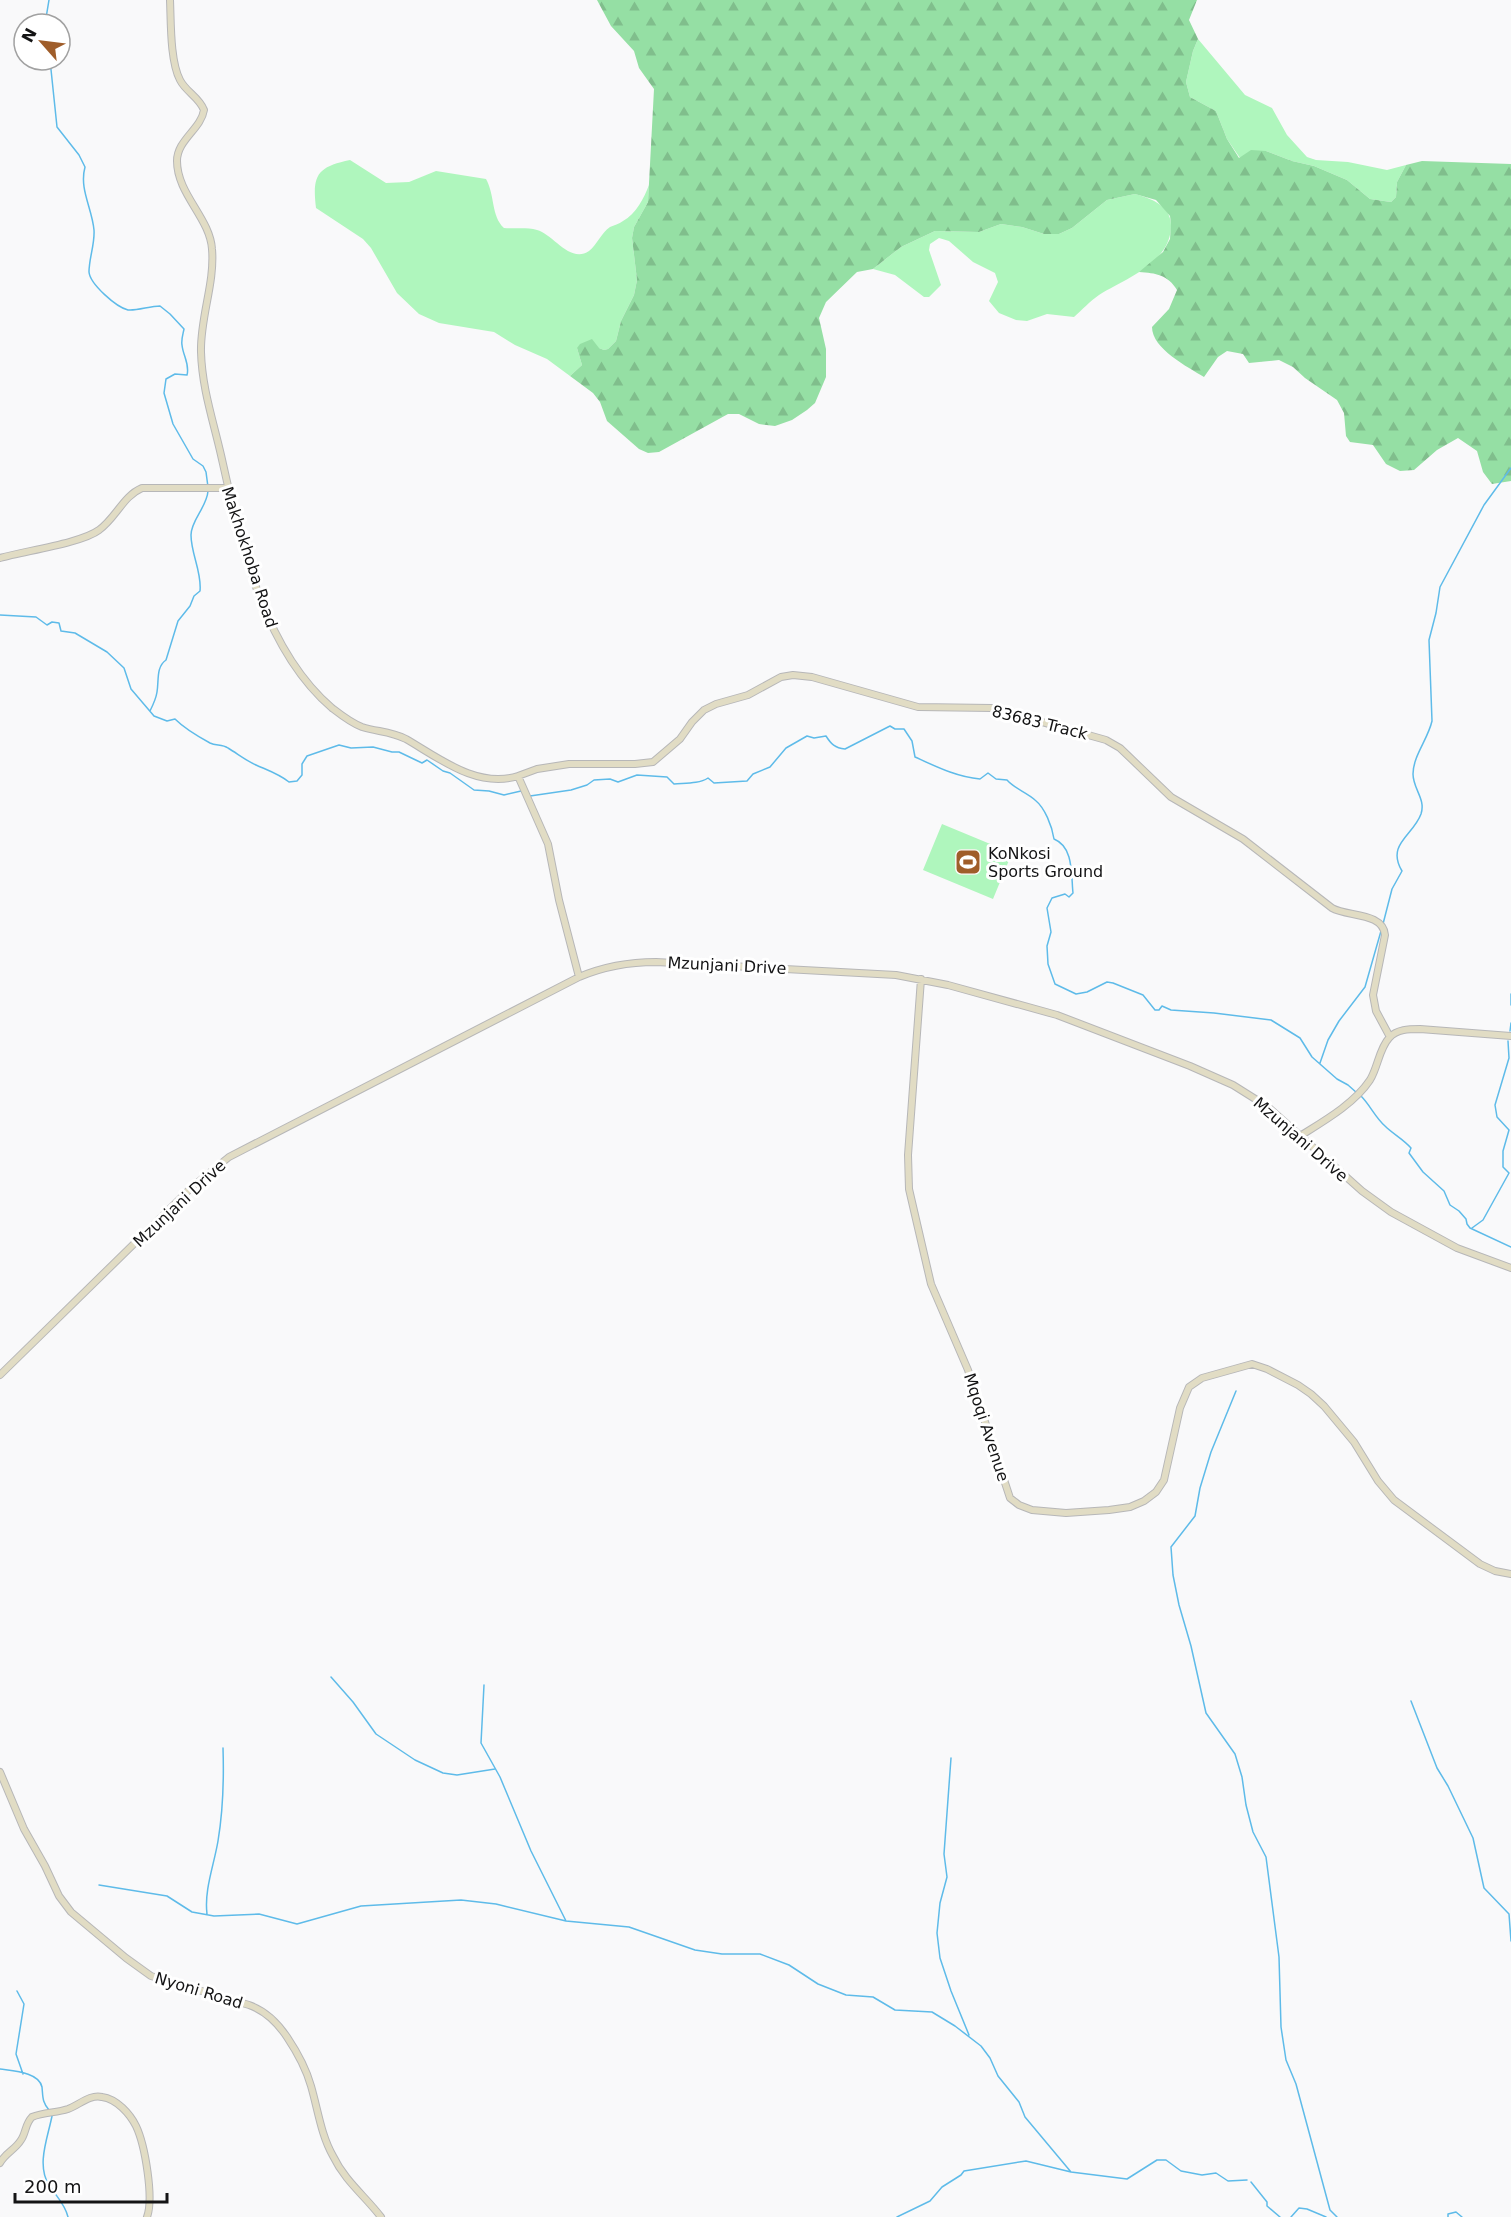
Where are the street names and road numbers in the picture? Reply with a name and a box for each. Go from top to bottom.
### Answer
street label: Makhokhoba Road [218,484,281,630]
street label: 83683 Track [990,701,1090,744]
street label: Mzunjani Drive [667,953,787,978]
street label: Mzunjani Drive [1250,1093,1352,1186]
street label: Mzunjani Drive [129,1156,229,1251]
street label: Mqoqi Avenue [960,1371,1013,1484]
street label: Nyoni Road [153,1968,245,2013]

